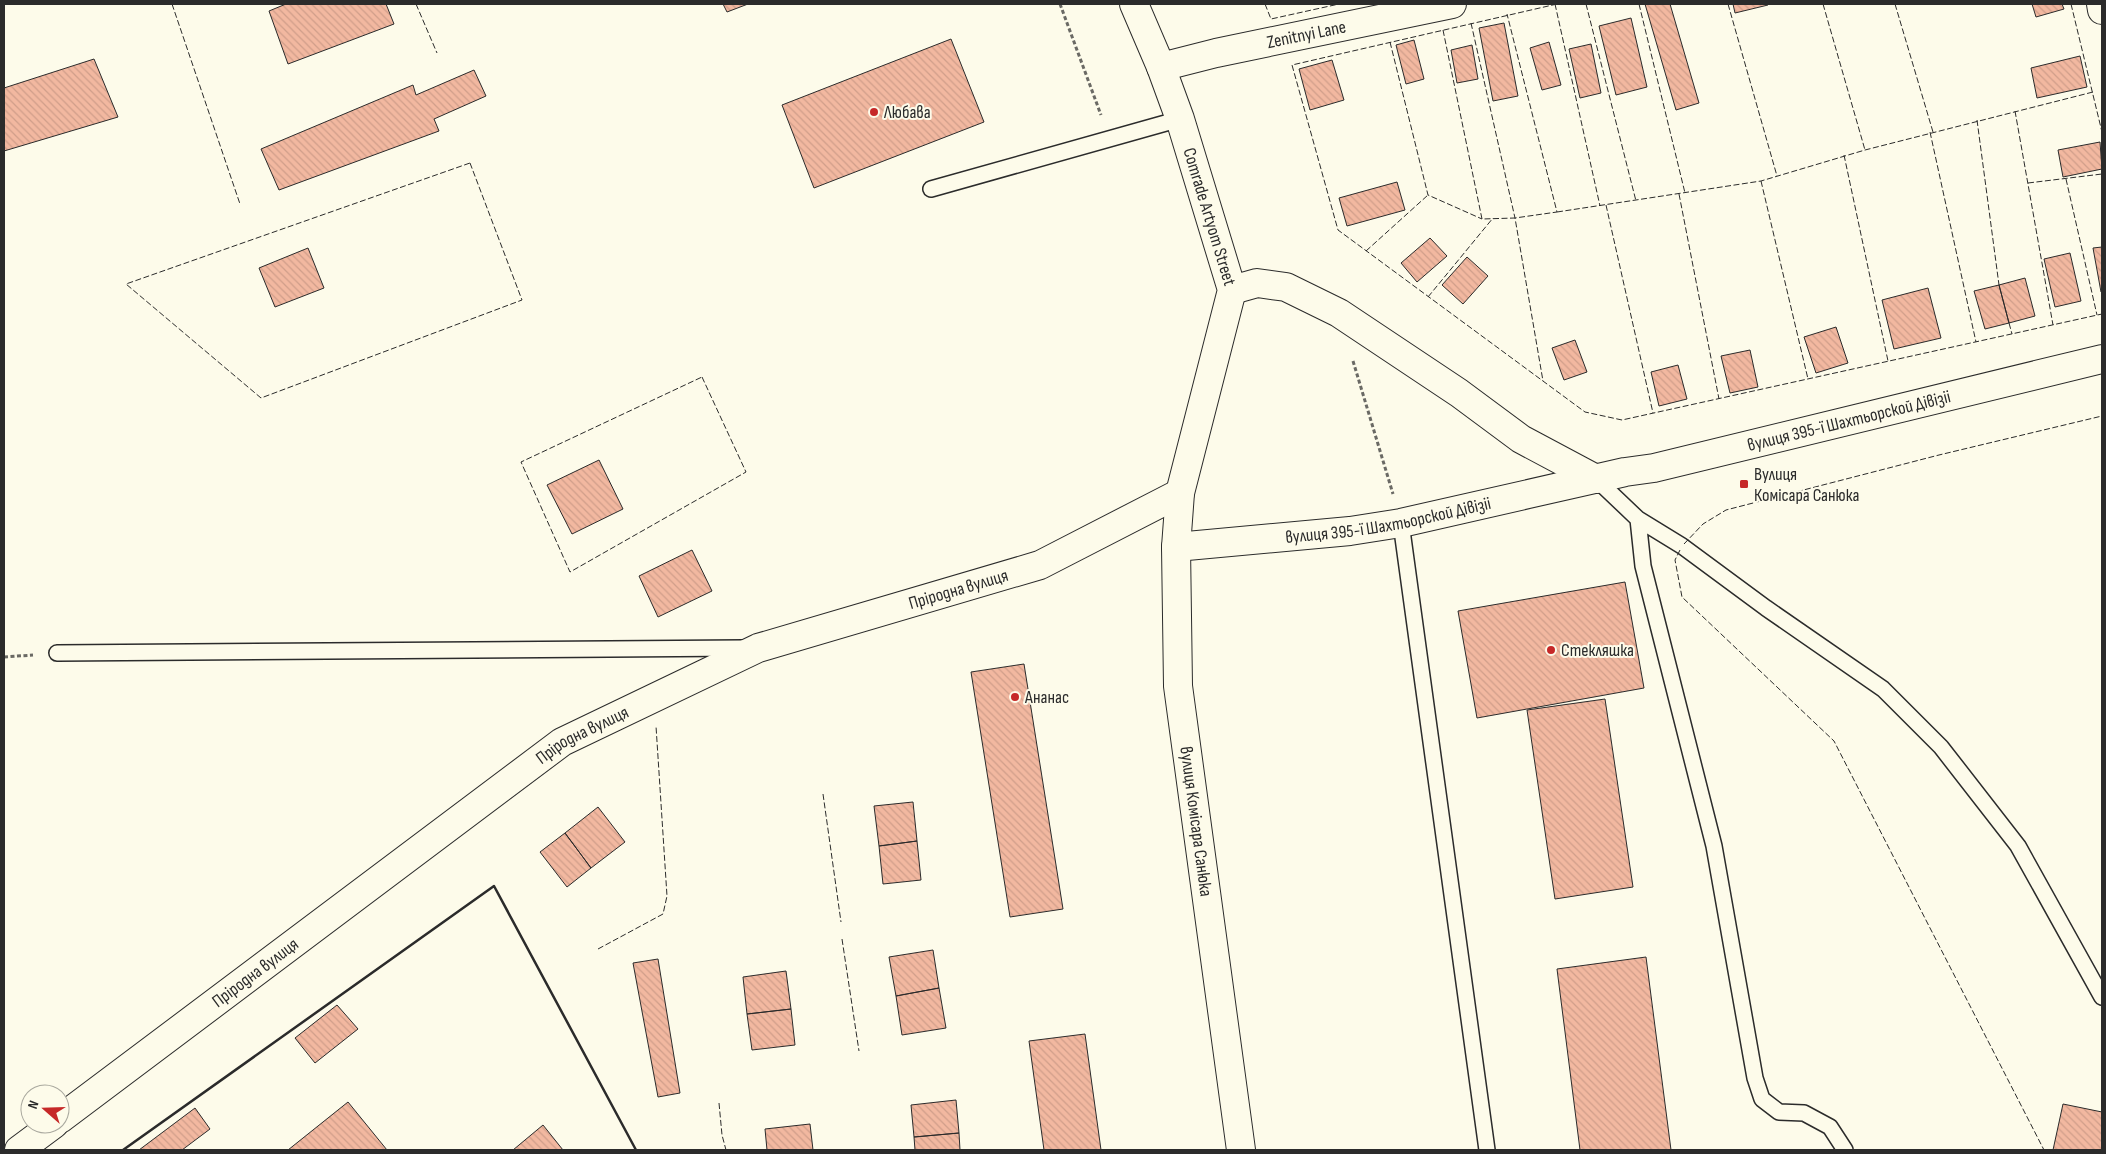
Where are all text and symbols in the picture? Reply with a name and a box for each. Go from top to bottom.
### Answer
street label: Zenitnyi Lane [1265,16,1348,53]
place label: Любава [883,102,931,123]
marker: Любава [868,106,880,118]
street label: Comrade Artyom Street [1178,145,1240,289]
street label: вулиця 395-ї Шахтьорской Дівізіі [1745,386,1953,456]
place label: Вулиця Комісара Санюка [1754,464,1859,506]
marker: Вулиця Комісара Санюка [1738,478,1750,490]
street label: вулиця 395-ї Шахтьорской Дівізіі [1284,493,1493,548]
street label: Пріродна вулиця [906,565,1011,614]
place label: Стекляшка [1561,640,1634,661]
marker: Стекляшка [1545,644,1557,656]
place label: Ананас [1024,687,1069,708]
marker: Ананас [1009,691,1021,703]
street label: Пріродна вулиця [532,702,632,769]
street label: вулиця Комісара Санюка [1175,745,1216,898]
street label: Пріродна вулиця [208,934,303,1012]
north arrow [20,1084,70,1134]
text: N [24,1098,43,1111]

